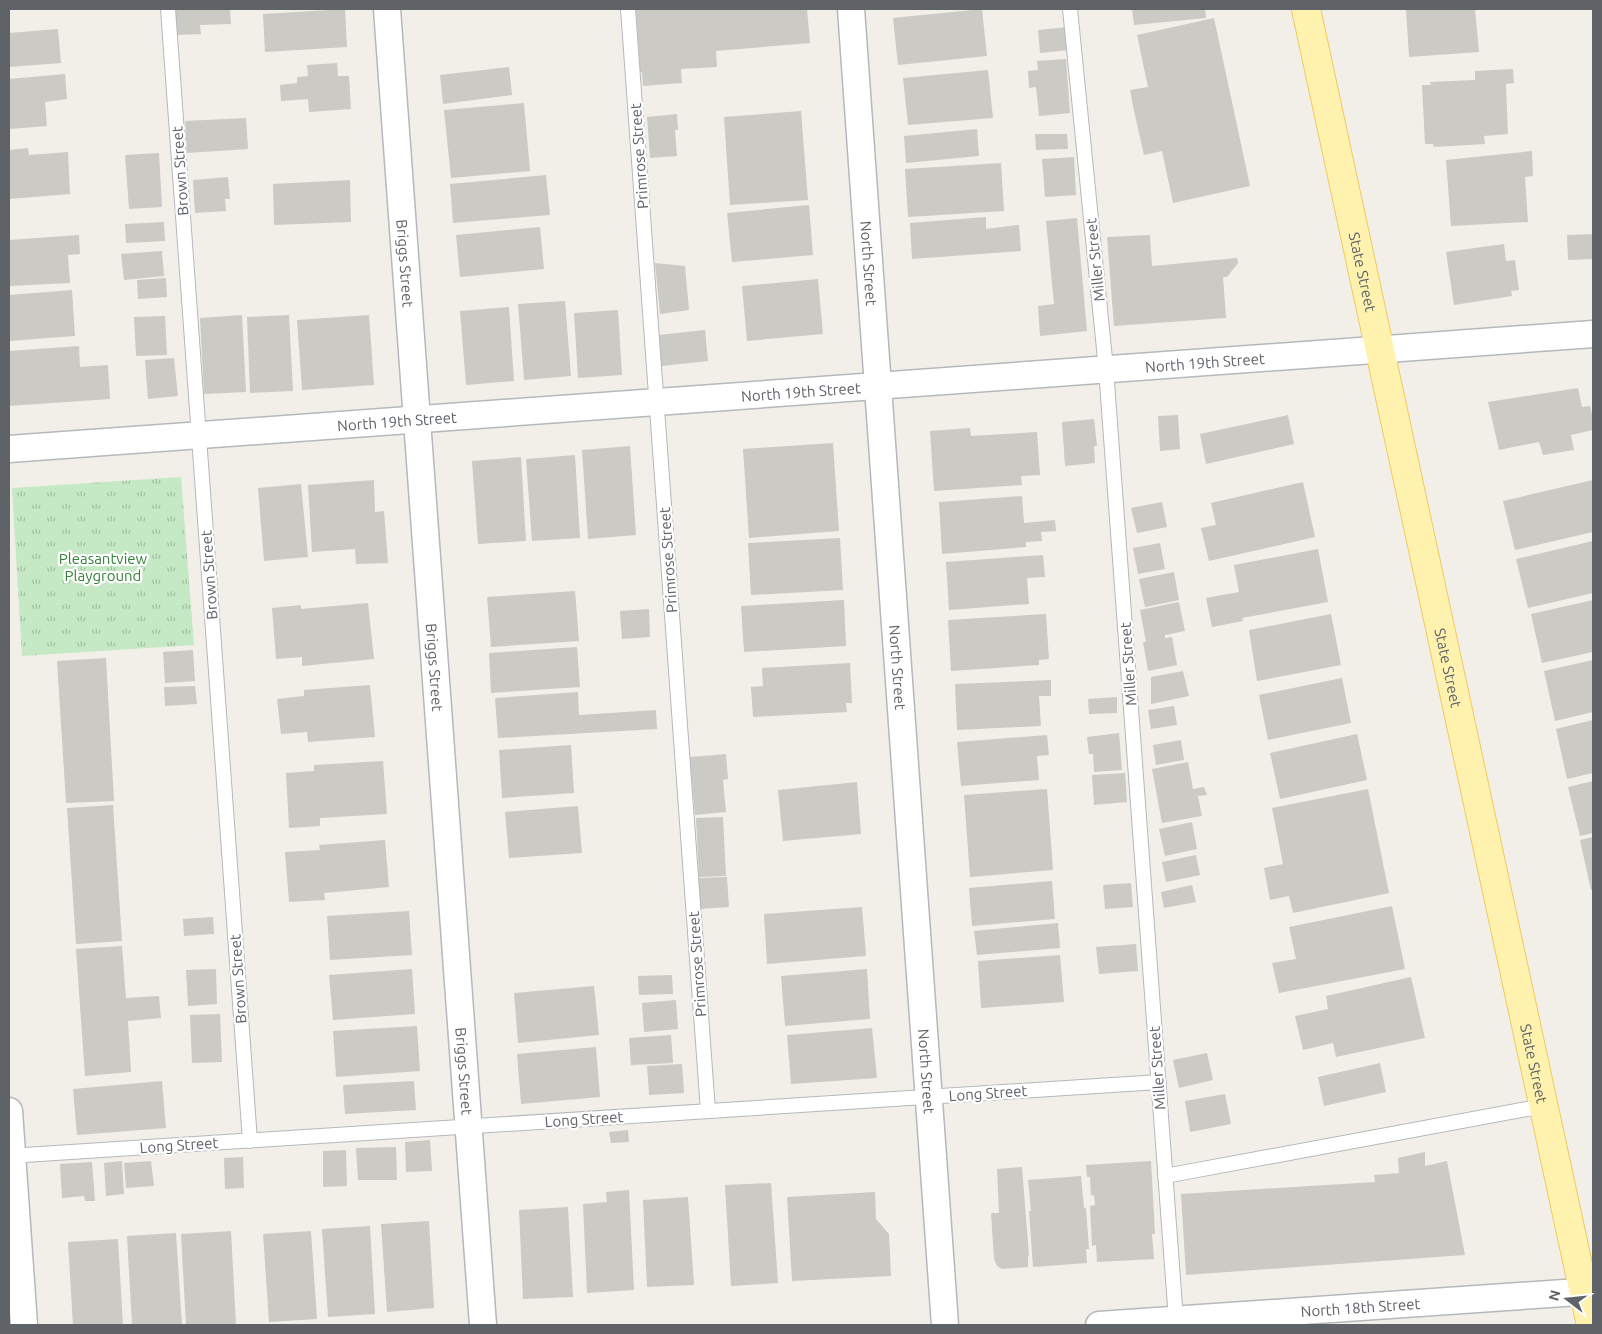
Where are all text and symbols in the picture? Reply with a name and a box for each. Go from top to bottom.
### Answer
street label: Primrose Street [627,103,651,209]
street label: Brown Street [168,126,192,216]
street label: Miller Street [1082,217,1108,303]
street label: Briggs Street [394,219,417,308]
street label: North Street [858,220,881,306]
street label: State Street [1346,231,1380,313]
street label: North 19th Street [1144,349,1265,375]
street label: North 19th Street [741,379,861,404]
street label: North 19th Street [337,408,457,434]
street label: Primrose Street [656,507,680,613]
street label: Brown Street [197,530,221,620]
park label: Pleasantview Playground [59,550,148,584]
street label: Miller Street [1117,621,1139,706]
street label: Briggs Street [423,623,447,712]
street label: North Street [887,624,910,710]
street label: State Street [1432,626,1466,709]
street label: Primrose Street [685,911,709,1017]
street label: Brown Street [226,934,250,1024]
street label: State Street [1518,1022,1551,1105]
street label: Miller Street [1146,1025,1168,1110]
street label: Briggs Street [453,1027,476,1116]
street label: North Street [915,1028,938,1114]
street label: Long Street [948,1082,1028,1104]
street label: Long Street [544,1108,624,1130]
street label: Long Street [139,1134,219,1156]
north arrow [1542,1274,1592,1324]
text: N [1545,1288,1564,1303]
street label: North 18th Street [1300,1294,1421,1320]

